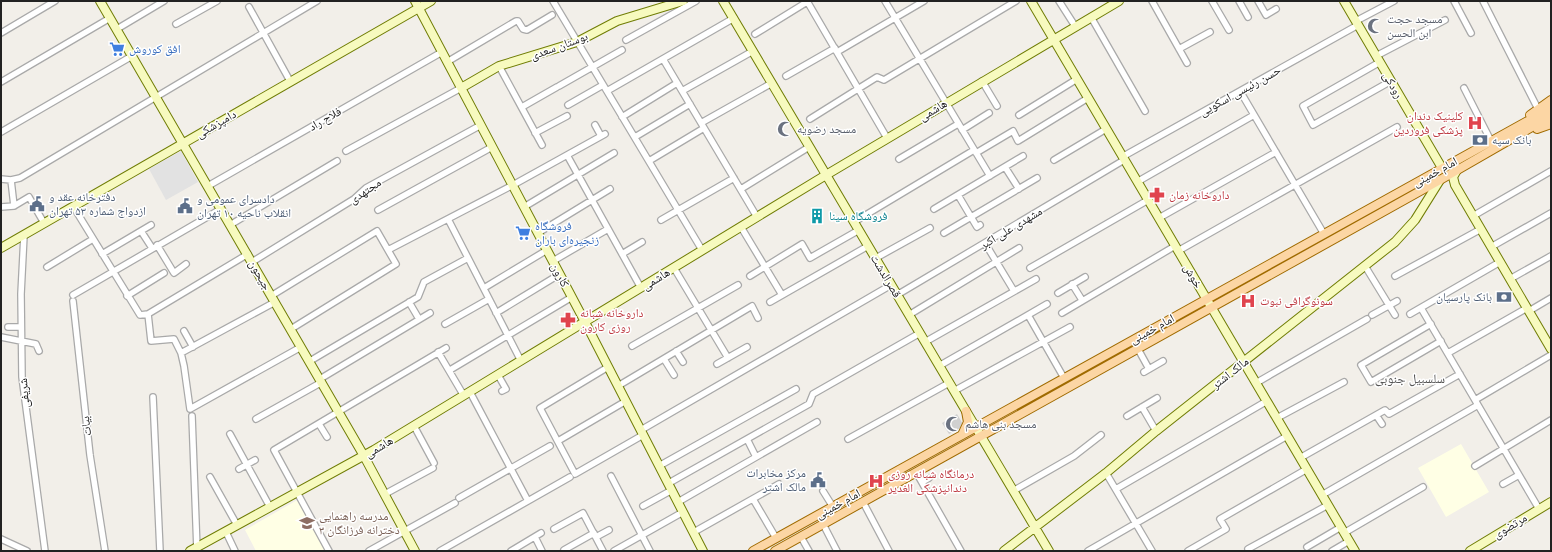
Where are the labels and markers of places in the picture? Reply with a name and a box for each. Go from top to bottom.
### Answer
place label: مسجد حجت ابن الحسن [1387,12,1442,40]
mosque icon: مسجد حجت ابن الحسن [1366,17,1384,35]
supermarket icon: افق کوروش [108,40,126,58]
place label: افق کوروش [129,42,181,56]
place label: کلینیک دندان پزشکی فروردین [1393,109,1463,137]
hospital icon: کلینیک دندان پزشکی فروردین [1466,114,1484,132]
mosque icon: مسجد رضویه [776,120,794,138]
place label: مسجد رضویه [797,122,856,136]
bank icon: بانک سپه [1471,131,1489,149]
place label: بانک سپه [1492,133,1532,147]
pharmacy icon: داروخانه زمان [1148,186,1166,204]
place label: داروخانه زمان [1169,188,1230,202]
place label: دفترخانه عقد و ازدواج شماره ۵۳ تهران [49,190,146,218]
place label: دادسرای عمومی و انقلاب ناحیه ۱۰ تهران [197,192,291,220]
public building icon: دفترخانه عقد و ازدواج شماره ۵۳ تهران [28,195,46,213]
public building icon: دادسرای عمومی و انقلاب ناحیه ۱۰ تهران [176,197,194,215]
building icon: فروشگاه سینا [808,207,826,225]
place label: فروشگاه سینا [829,209,888,223]
place label: فروشگاه زنجیره‌ای باران [535,219,599,247]
supermarket icon: فروشگاه زنجیره‌ای باران [514,224,532,242]
bank icon: بانک پارسیان [1495,288,1513,306]
place label: بانک پارسیان [1436,290,1492,304]
hospital icon: سونوگرافی نبوت [1239,292,1257,310]
place label: سونوگرافی نبوت [1260,294,1333,308]
place label: داروخانه شبانه روزی کارون [580,306,644,334]
pharmacy icon: داروخانه شبانه روزی کارون [559,311,577,329]
mosque icon: مسجد بنی هاشم [944,415,962,433]
place label: مسجد بنی هاشم [965,417,1036,432]
place label: مرکز مخابرات مالک اشتر [746,466,806,494]
place label: درمانگاه شبانه روزی دندانپزشکی الغدیر [887,467,974,495]
public building icon: مرکز مخابرات مالک اشتر [809,471,827,489]
hospital icon: درمانگاه شبانه روزی دندانپزشکی الغدیر [867,472,885,490]
place label: مدرسه راهنمایی دخترانه فرزانگان ۳ [319,509,400,537]
school or university icon: مدرسه راهنمایی دخترانه فرزانگان ۳ [298,514,316,532]

